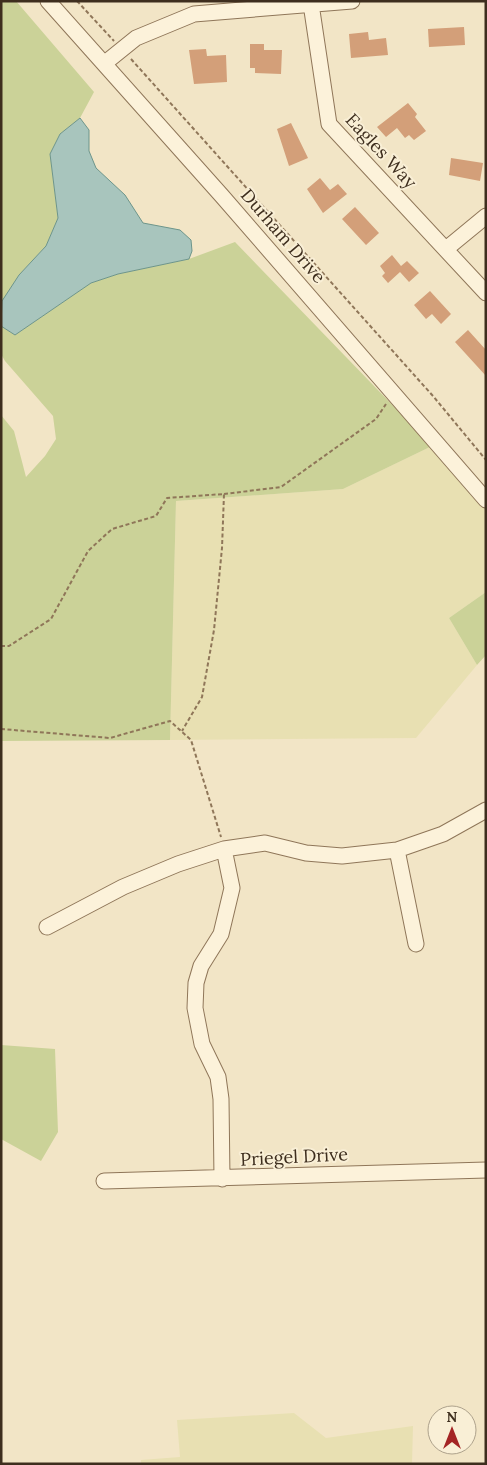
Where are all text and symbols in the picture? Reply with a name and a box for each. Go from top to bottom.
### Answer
street label: Eagles Way [341,108,422,193]
street label: Durham Drive [236,184,331,288]
street label: Priegel Drive [240,1142,349,1171]
north arrow [427,1405,477,1455]
text: N [447,1408,458,1426]

